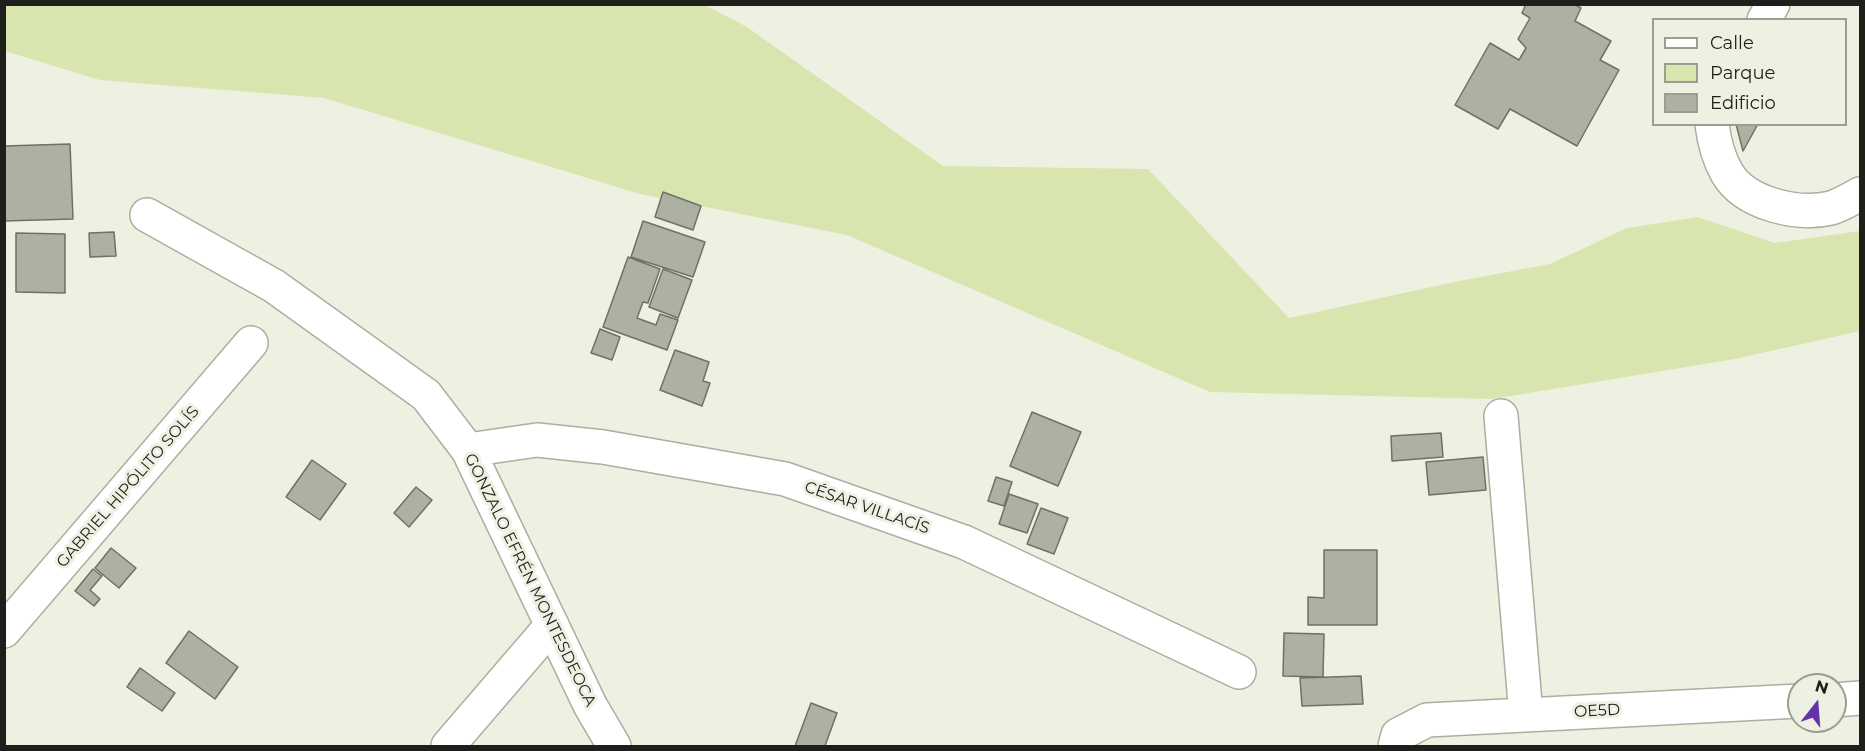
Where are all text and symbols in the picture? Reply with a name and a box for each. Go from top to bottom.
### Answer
legend [1652,18,1847,126]
text: Calle [1710,32,1754,54]
text: Parque [1710,62,1775,84]
text: Edificio [1710,92,1776,114]
street label: GABRIEL HIPÓLITO SOLÍS [53,402,203,572]
street label: GONZALO EFRÉN MONTESDEOCA [460,450,600,710]
street label: CÉSAR VILLACÍS [802,478,932,538]
north arrow [1787,673,1847,733]
text: N [1813,676,1831,698]
street label: OE5D [1573,700,1621,722]

